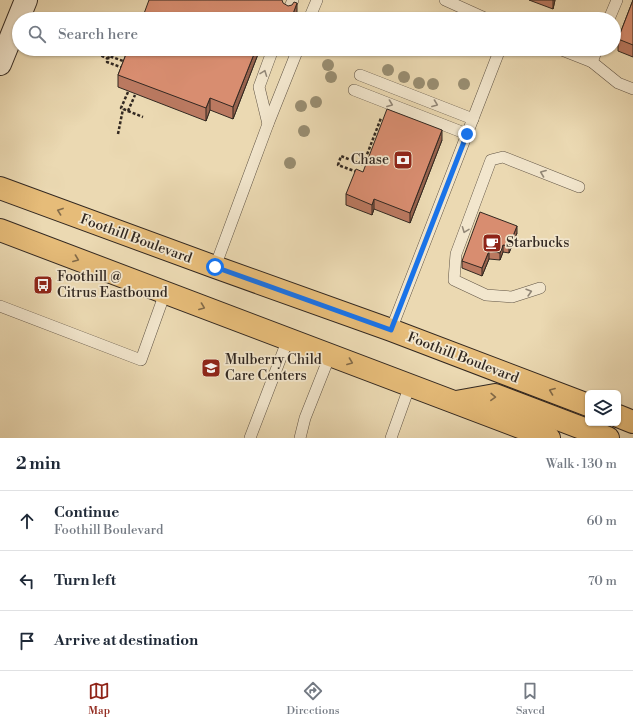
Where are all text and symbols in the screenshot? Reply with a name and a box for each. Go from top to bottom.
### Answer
search box [12,12,621,56]
icon: search [26,23,48,45]
text: Search here [58,25,138,44]
one-way arrow [259,70,268,77]
one-way arrow [387,100,394,108]
one-way arrow [432,100,439,108]
route end [458,125,476,143]
bank icon: Chase [392,149,414,171]
place label: Chase [351,151,389,169]
one-way arrow [539,169,546,177]
one-way arrow [57,207,64,215]
street label: Foothill Boulevard [78,210,194,268]
one-way arrow [461,227,469,234]
cafe icon: Starbucks [481,232,503,254]
place label: Starbucks [506,234,569,252]
one-way arrow [72,254,79,262]
route start [206,258,224,276]
place label: Foothill @ Citrus Eastbound [57,268,168,302]
bus stop icon: Foothill @ Citrus Eastbound [32,274,54,296]
one-way arrow [525,288,532,297]
one-way arrow [198,302,205,310]
street label: Foothill Boulevard [405,328,521,388]
place label: Mulberry Child Care Centers [225,351,322,385]
school or university icon: Mulberry Child Care Centers [200,357,222,379]
one-way arrow [346,358,353,366]
one-way arrow [548,388,555,396]
map controls [585,390,621,426]
button: layers [585,390,621,426]
one-way arrow [490,393,496,401]
text: 2 min [16,453,61,475]
text: Walk · 130 m [546,456,617,472]
text: Continue [54,503,119,522]
icon: ahead [16,510,38,532]
text: 60 m [586,513,617,529]
text: Foothill Boulevard [54,522,163,538]
icon: left [16,570,38,592]
text: Turn left [54,571,116,590]
text: 70 m [588,573,617,589]
icon: arrive [16,630,38,652]
text: Arrive at destination [54,631,198,650]
tab: Map [88,680,110,718]
tab: Directions [287,680,340,718]
tab: Saved [516,680,545,718]

